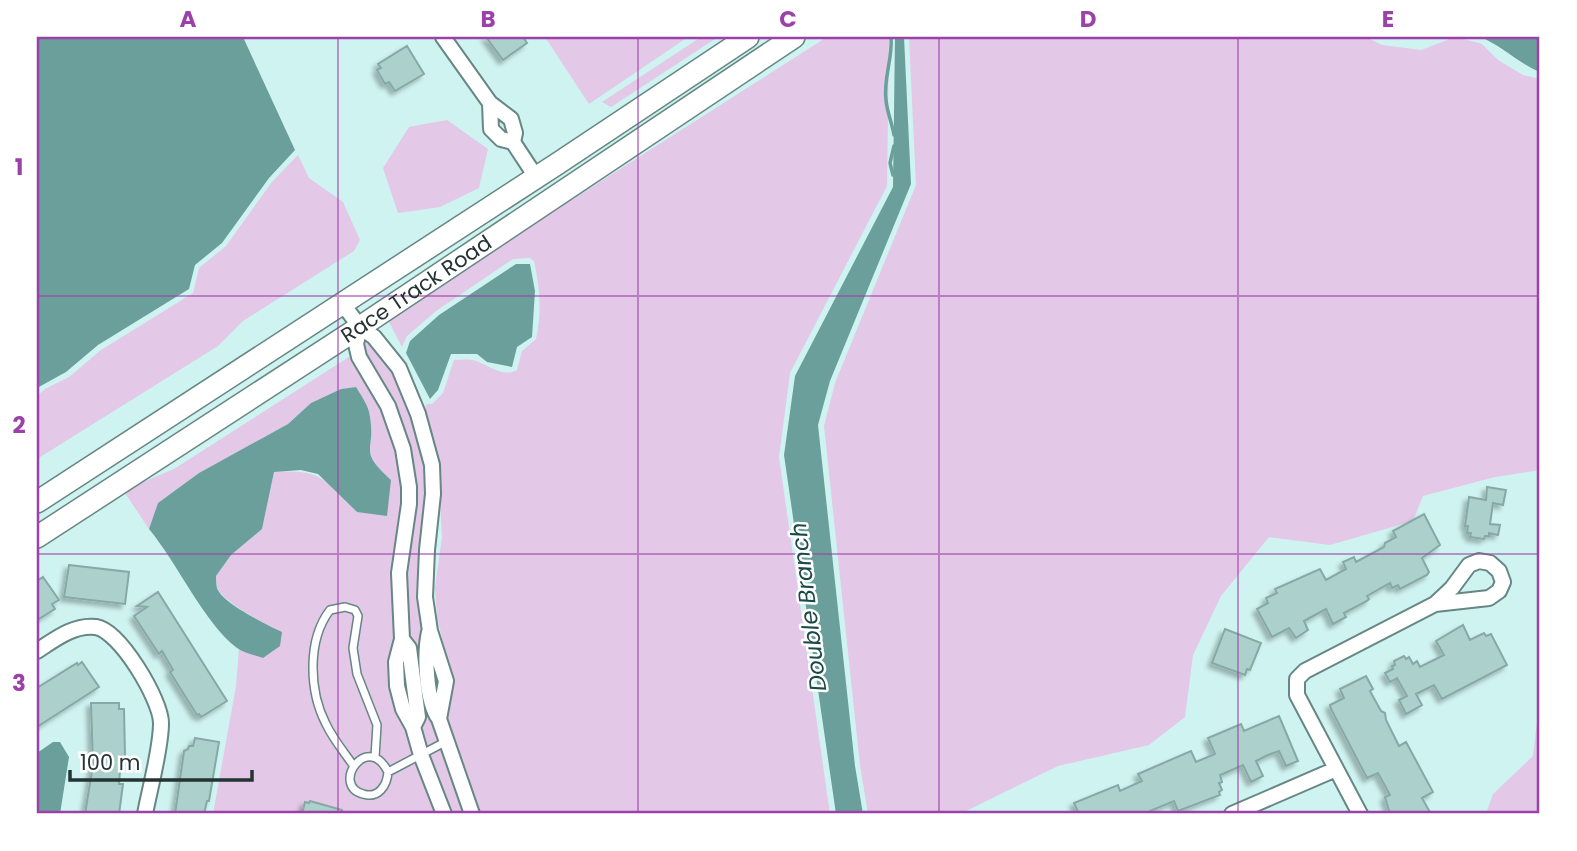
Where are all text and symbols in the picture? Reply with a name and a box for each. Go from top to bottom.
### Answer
text: A [180,3,197,35]
text: B [480,3,496,35]
text: C [779,3,797,35]
text: D [1080,3,1096,35]
text: E [1382,3,1394,35]
text: 1 [15,151,23,183]
street label: Race Track Road [335,228,497,350]
text: 2 [12,409,26,441]
water label: Double Branch [782,521,834,693]
text: 3 [12,667,26,699]
scale bar [70,739,252,783]
text: 100 m [80,748,140,777]

